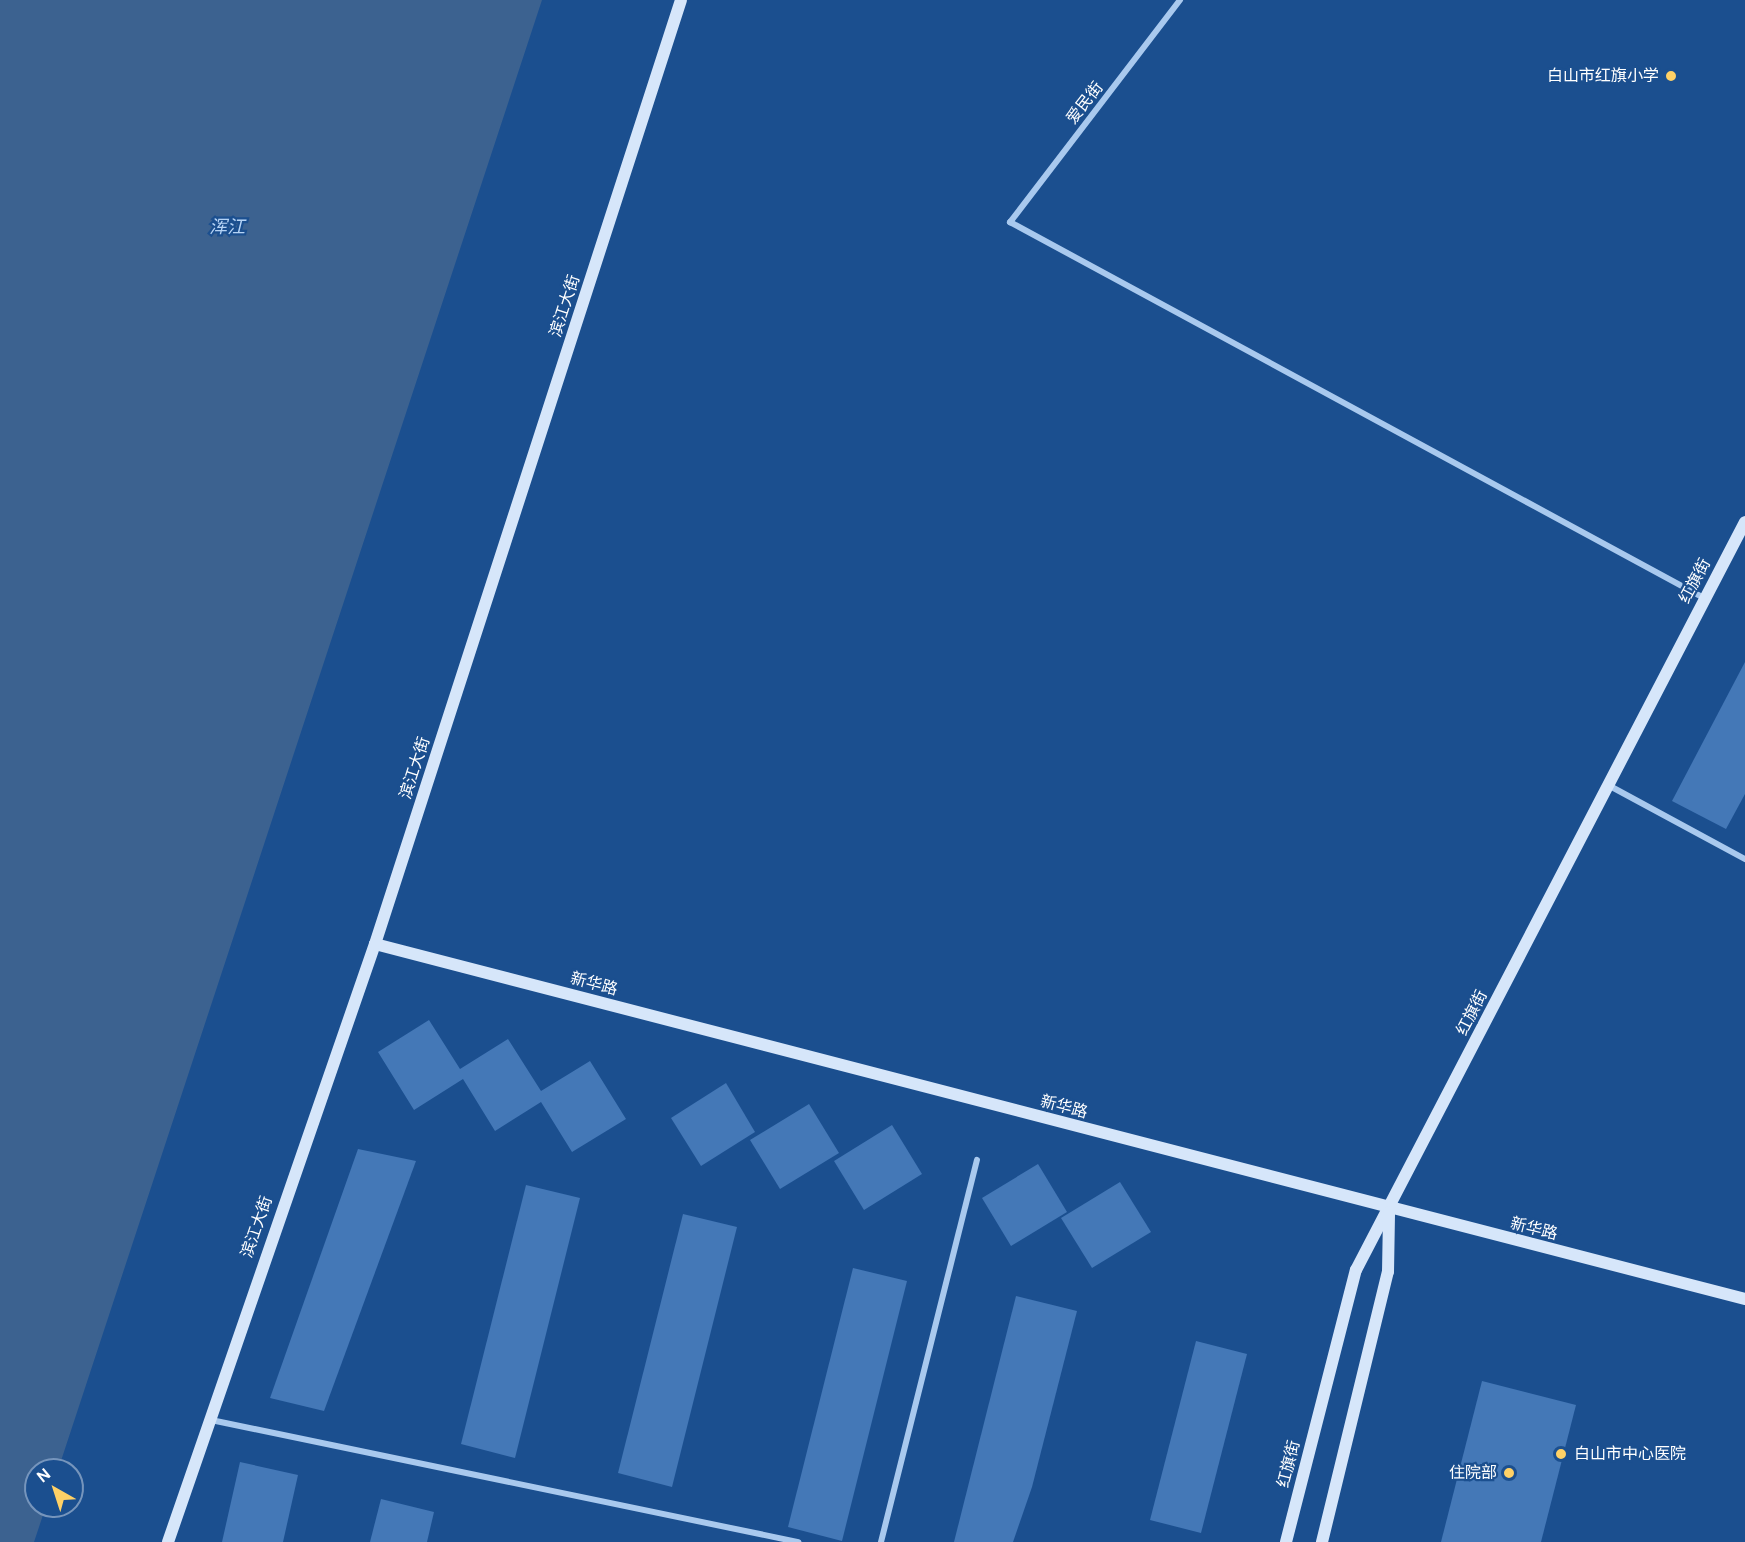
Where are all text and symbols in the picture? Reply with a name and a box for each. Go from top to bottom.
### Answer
place label: 白山市红旗小学 [1547,66,1659,86]
marker: 白山市红旗小学 [1664,69,1678,83]
street label: 爱民街 [1063,78,1107,128]
water label: 浑江 [209,216,245,238]
street label: 滨江大街 [546,273,584,339]
street label: 红旗街 [1675,555,1715,607]
street label: 滨江大街 [396,735,434,801]
street label: 新华路 [568,969,620,999]
street label: 红旗街 [1453,987,1491,1039]
street label: 新华路 [1038,1092,1090,1122]
street label: 滨江大街 [238,1194,276,1260]
street label: 新华路 [1508,1214,1560,1244]
street label: 红旗街 [1274,1438,1304,1490]
place label: 白山市中心医院 [1574,1444,1686,1464]
marker: 白山市中心医院 [1552,1445,1570,1463]
north arrow [24,1458,84,1518]
text: N [32,1463,55,1487]
place label: 住院部 [1449,1463,1497,1483]
marker: 住院部 [1502,1466,1516,1480]

